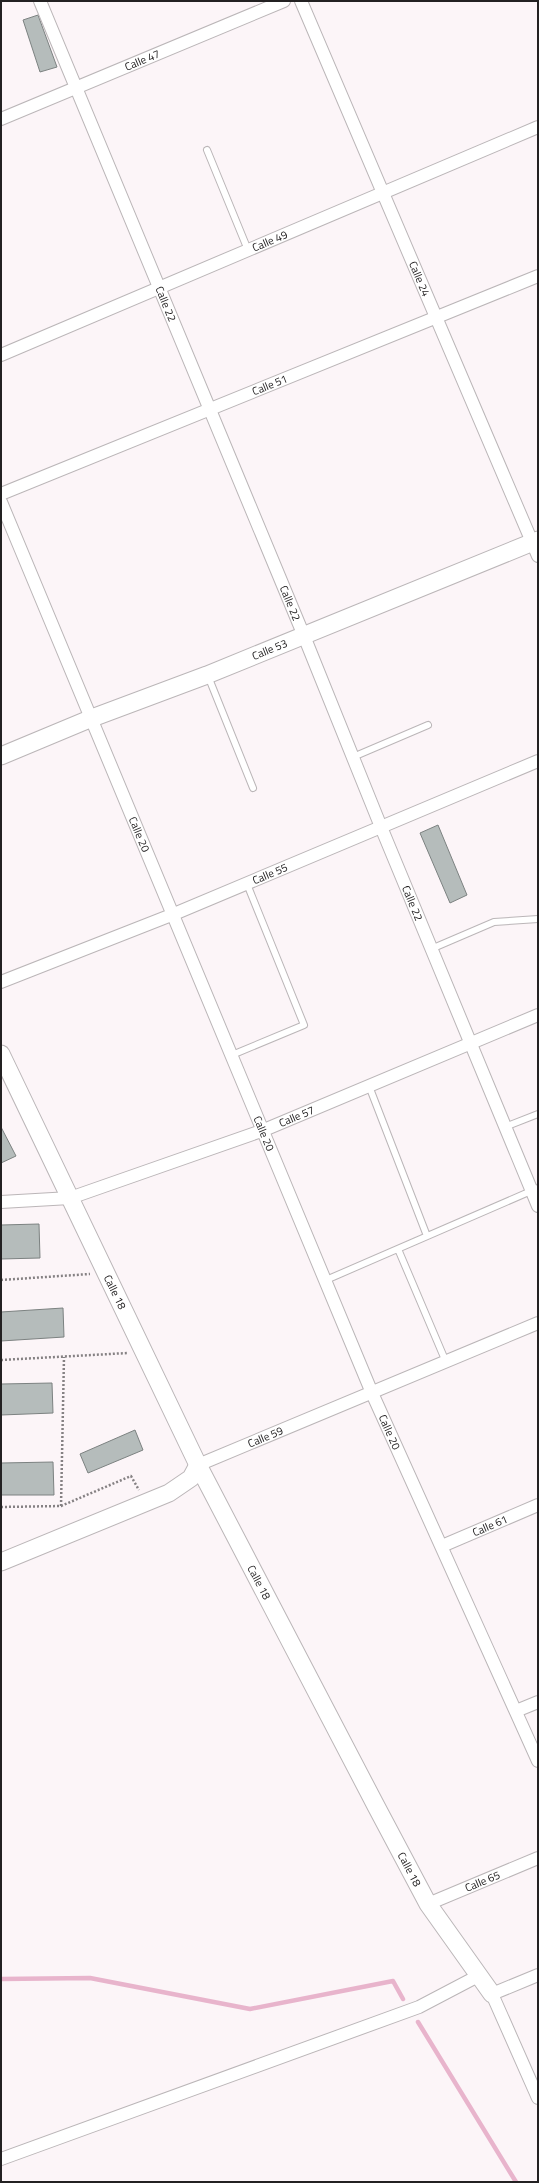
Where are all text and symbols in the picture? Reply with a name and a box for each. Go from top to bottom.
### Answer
street label: Calle 47 [122,46,162,75]
street label: Calle 49 [250,226,290,255]
street label: Calle 24 [405,259,434,299]
street label: Calle 22 [151,284,180,324]
street label: Calle 51 [250,371,290,399]
street label: Calle 22 [276,583,305,623]
street label: Calle 53 [249,635,290,664]
street label: Calle 20 [125,814,154,854]
street label: Calle 55 [250,859,290,888]
street label: Calle 22 [398,883,427,923]
street label: Calle 57 [276,1102,317,1131]
street label: Calle 20 [249,1113,278,1154]
street label: Calle 18 [100,1272,130,1312]
street label: Calle 20 [375,1412,405,1452]
street label: Calle 59 [245,1422,285,1451]
street label: Calle 61 [470,1511,510,1540]
street label: Calle 18 [244,1562,275,1602]
street label: Calle 18 [394,1849,425,1889]
street label: Calle 65 [462,1867,503,1896]

